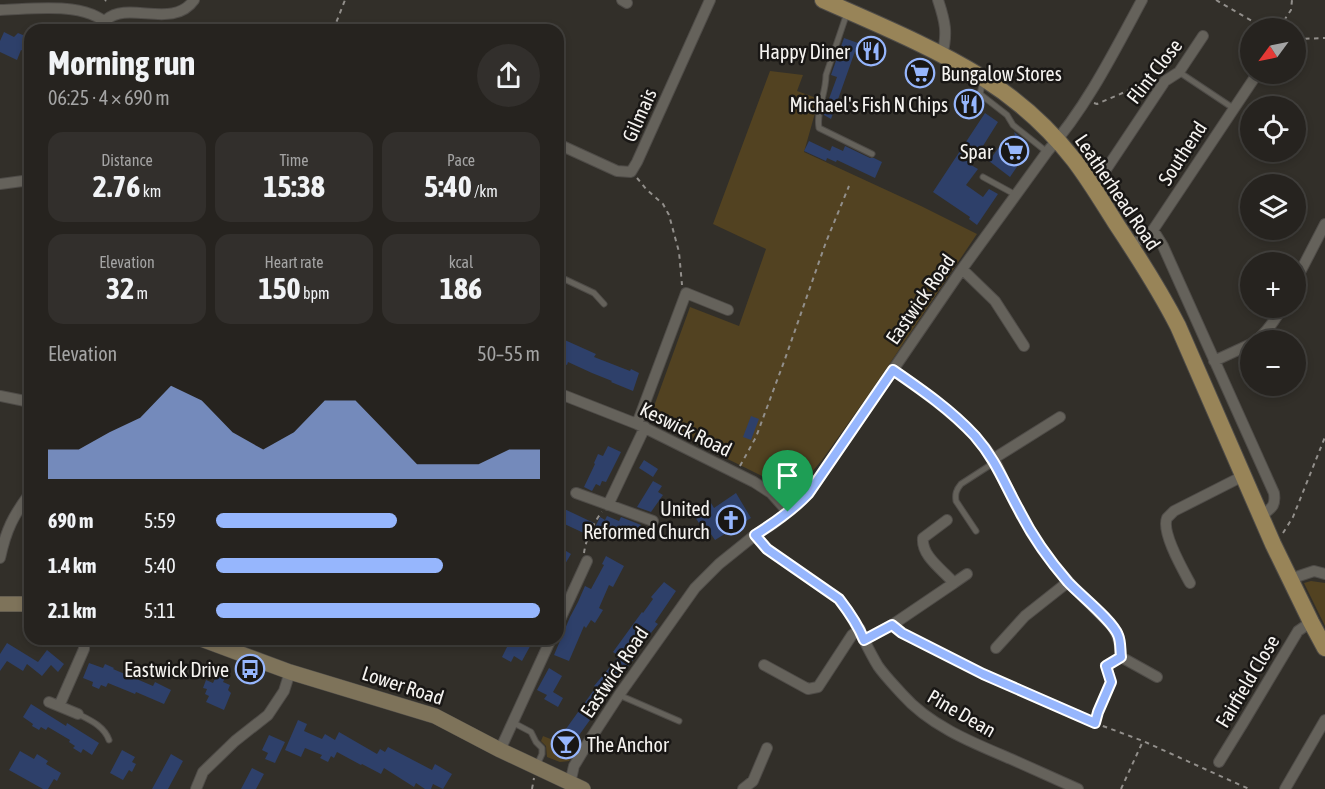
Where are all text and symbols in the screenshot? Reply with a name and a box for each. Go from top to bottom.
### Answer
north arrow [1240,18,1306,84]
map controls [1240,18,1306,396]
street label: Flint Close [1122,34,1186,108]
restaurant icon: Happy Diner [855,35,887,67]
place label: Happy Diner [759,40,851,63]
text: Morning run [48,44,195,82]
button: share [477,44,540,107]
supermarket icon: Bungalow Stores [904,57,936,89]
place label: Bungalow Stores [941,62,1062,85]
street label: Gilmais [617,85,661,145]
text: 06:25 · 4 × 690 m [48,86,170,109]
restaurant icon: Michael's Fish N Chips [953,88,985,120]
place label: Michael's Fish N Chips [790,93,948,116]
button: locate [1240,96,1306,162]
street label: Southend [1153,117,1211,189]
street label: Leatherhead Road [1071,130,1165,254]
supermarket icon: Spar [998,135,1030,167]
place label: Spar [960,140,994,163]
text: Distance [101,151,153,169]
text: Time [279,151,309,169]
text: Pace [447,151,475,169]
text: 2.76 [93,169,140,203]
text: 15:38 [263,169,325,203]
text: 5:40 [424,169,472,203]
button: layers [1240,174,1306,240]
text: km [140,182,161,200]
text: /km [472,182,498,200]
street label: Eastwick Road [881,250,959,348]
button: + [1240,252,1306,318]
text: Elevation [99,253,155,271]
text: Heart rate [265,253,323,271]
text: kcal [449,253,473,271]
text: 32 [106,271,134,305]
text: 150 [258,271,301,305]
text: 186 [440,271,482,305]
text: m [134,284,148,302]
text: bpm [301,284,330,302]
button: − [1240,330,1306,396]
text: Elevation [48,342,117,365]
text: 50–55 m [477,342,540,365]
street label: Keswick Road [636,397,736,461]
pin [762,450,813,512]
icon: arrive [771,459,804,492]
place label: United Reformed Church [583,497,710,543]
church icon: United Reformed Church [715,504,747,536]
text: 690 m [48,509,93,532]
text: 5:59 [144,509,176,532]
text: 1.4 km [48,554,96,577]
text: 5:40 [144,554,176,577]
text: 2.1 km [48,599,96,622]
text: 5:11 [144,599,176,622]
street label: Eastwick Road [575,622,653,722]
street label: Fairfield Close [1211,631,1283,731]
bus stop icon: Eastwick Drive [234,653,266,685]
place label: Eastwick Drive [124,658,229,681]
street label: Lower Road [359,661,447,709]
street label: Pine Dean [924,684,1000,742]
bar icon: The Anchor [550,728,582,760]
place label: The Anchor [587,733,670,756]

